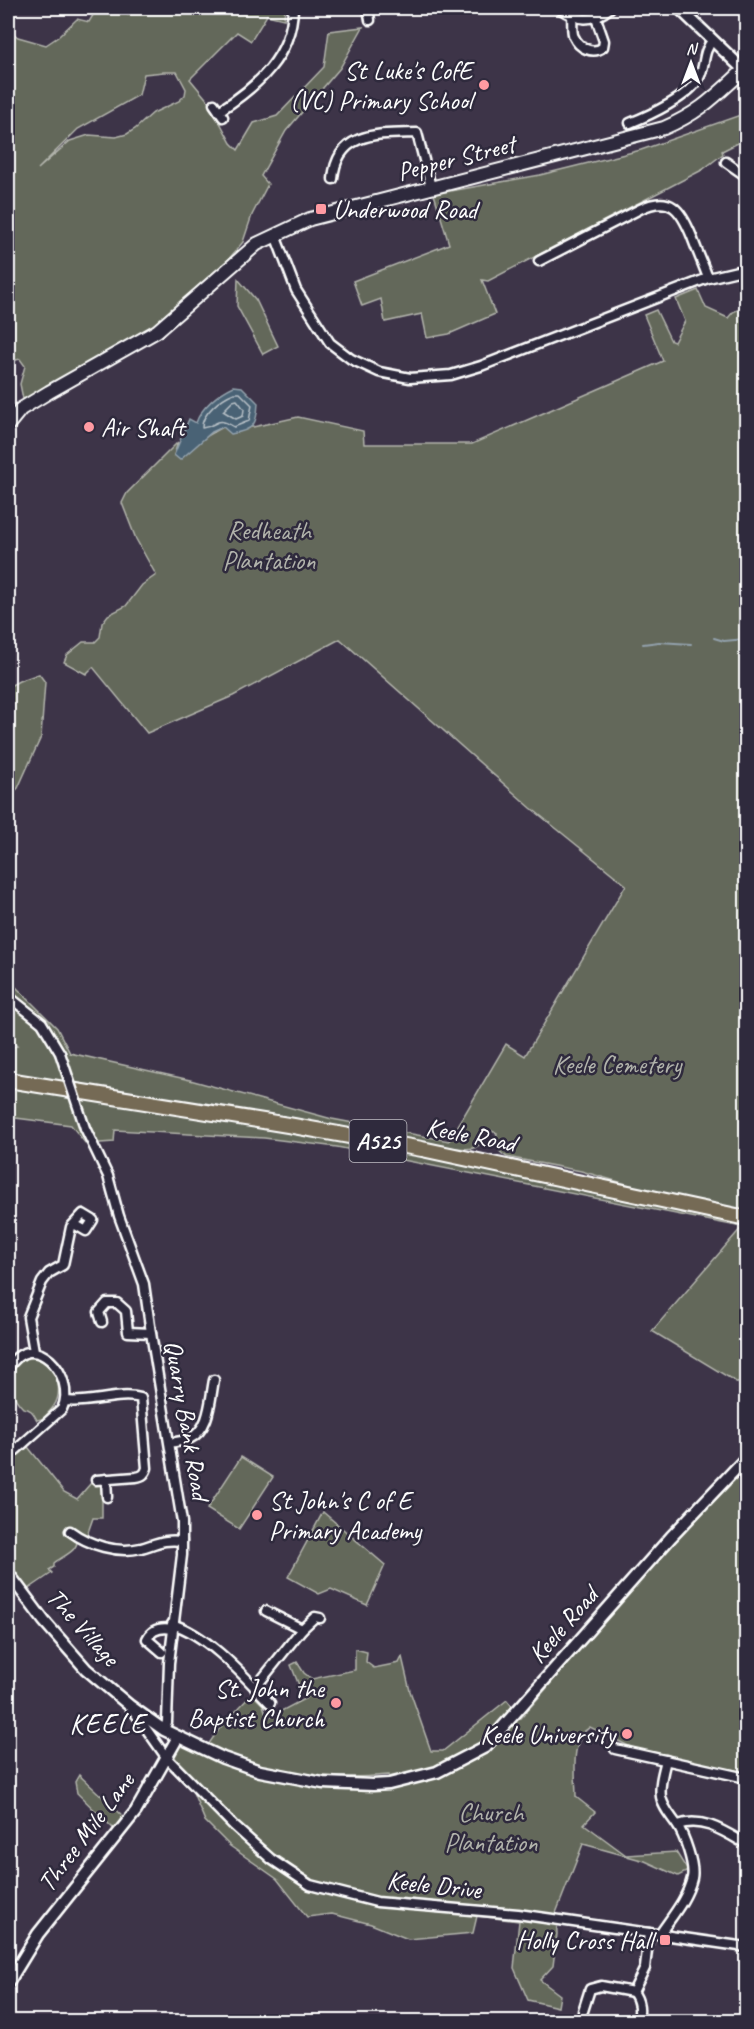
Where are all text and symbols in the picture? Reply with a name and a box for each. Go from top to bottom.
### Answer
north arrow [661,33,721,93]
text: N [686,39,699,59]
place label: St Luke's CofE (VC) Primary School [290,54,477,117]
marker: St Luke's CofE (VC) Primary School [477,78,491,92]
street label: Pepper Street [394,127,522,189]
place label: Underwood Road [333,193,481,226]
marker: Underwood Road [314,202,328,216]
place label: Air Shaft [101,411,187,444]
marker: Air Shaft [82,420,96,434]
park label: Redheath Plantation [222,514,316,577]
park label: Keele Cemetery [553,1048,683,1081]
street label: Keele Road [423,1110,522,1161]
road number: A525 [350,1120,406,1162]
street label: Quarry Bank Road [157,1338,218,1506]
place label: St John's C of E Primary Academy [269,1484,423,1547]
marker: St John's C of E Primary Academy [250,1508,264,1522]
street label: Keele Road [521,1577,608,1670]
street label: The Village [39,1581,128,1675]
place label: St. John the Baptist Church [188,1672,326,1735]
marker: St. John the Baptist Church [329,1696,343,1710]
district label: KEELE [69,1706,148,1741]
place label: Keele University [480,1718,617,1751]
marker: Keele University [620,1727,634,1741]
street label: Three Mile Lane [30,1764,143,1898]
park label: Church Plantation [444,1796,538,1859]
street label: Keele Drive [385,1864,484,1906]
place label: Holly Cross Hall [516,1924,658,1957]
marker: Holly Cross Hall [658,1933,672,1947]

